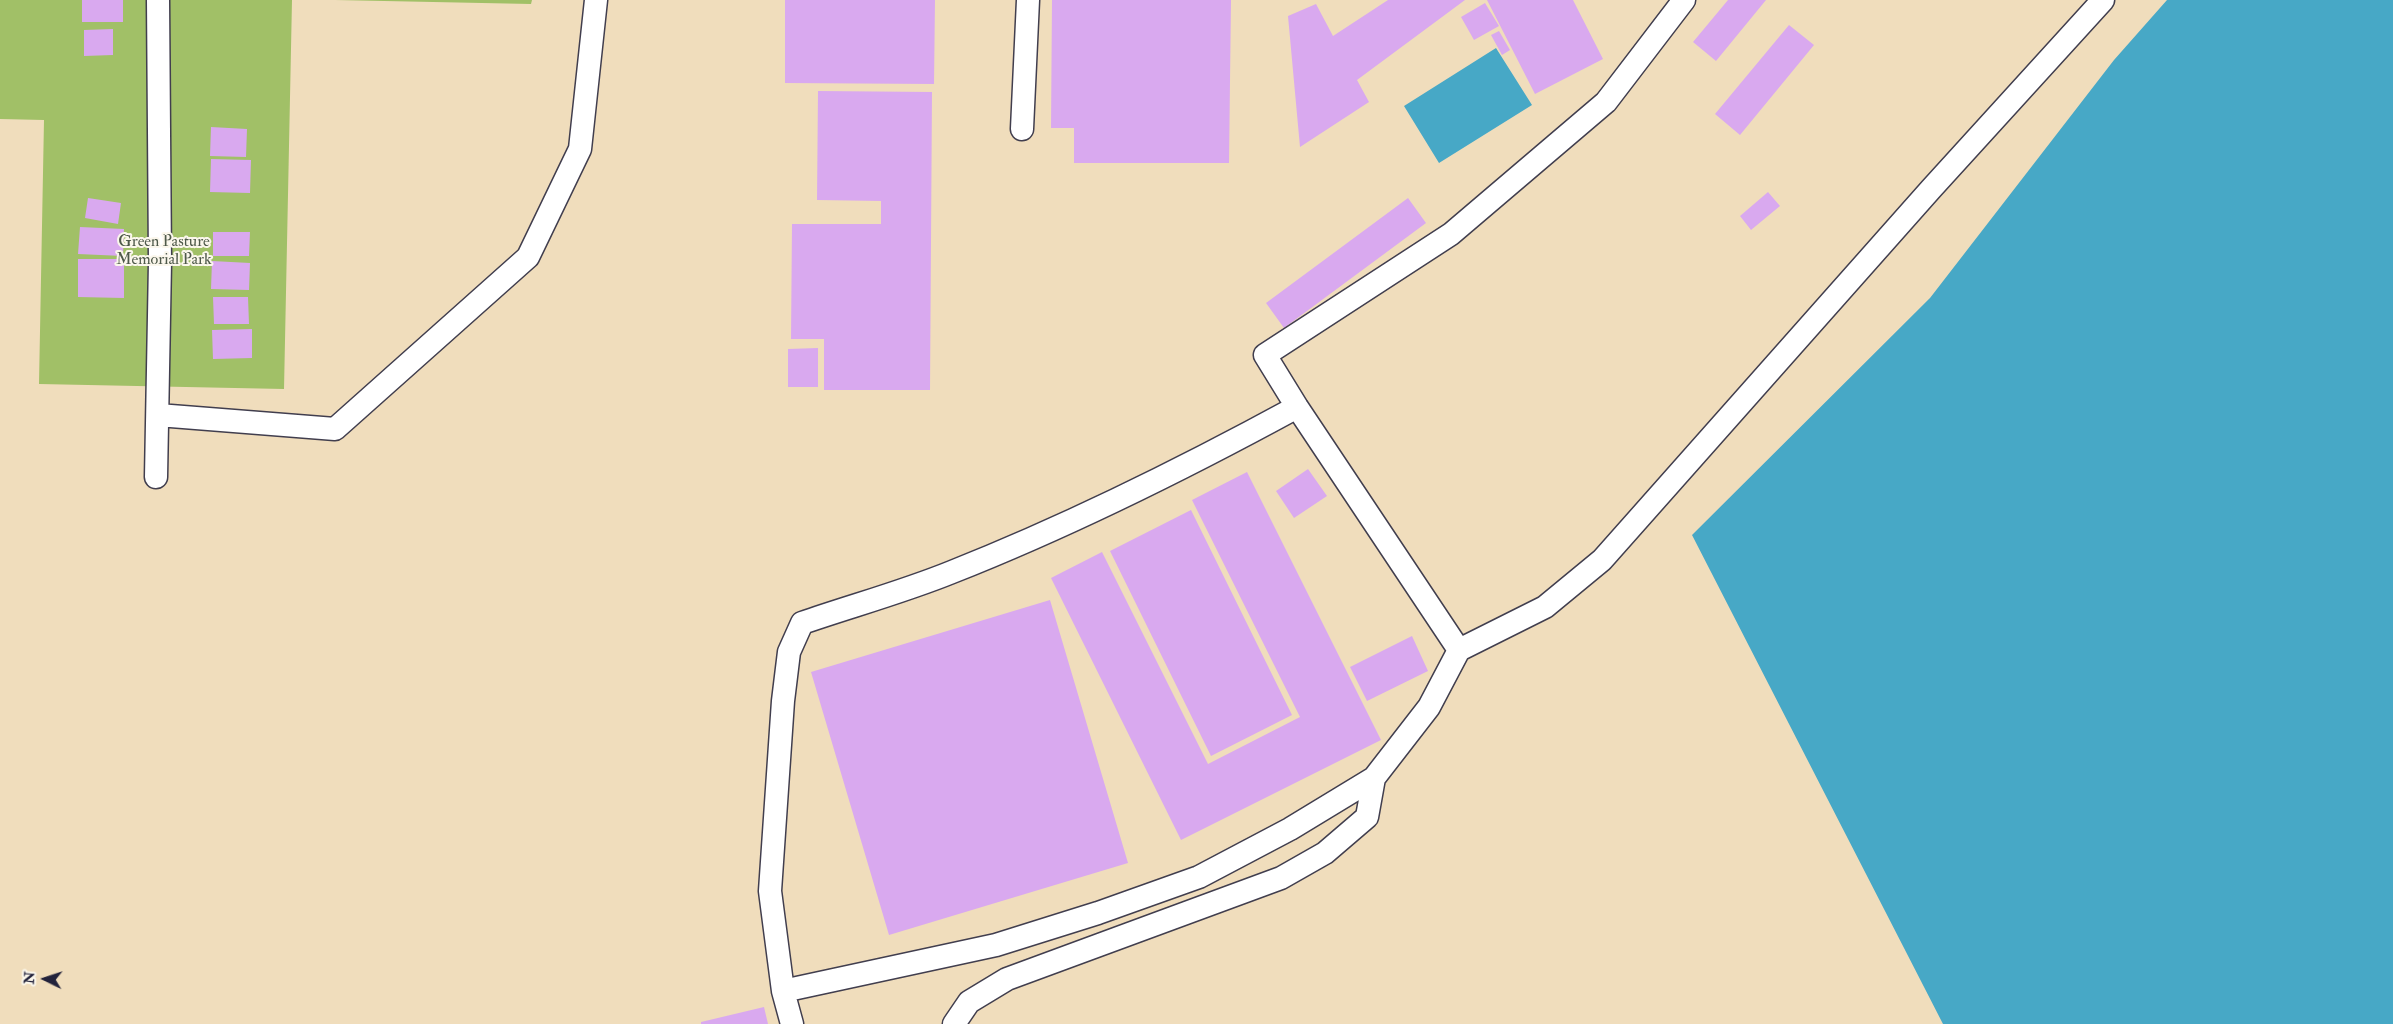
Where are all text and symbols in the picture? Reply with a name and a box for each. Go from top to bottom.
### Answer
park label: Green Pasture Memorial Park [116,233,212,271]
north arrow [20,954,70,1004]
text: N [21,971,38,985]

